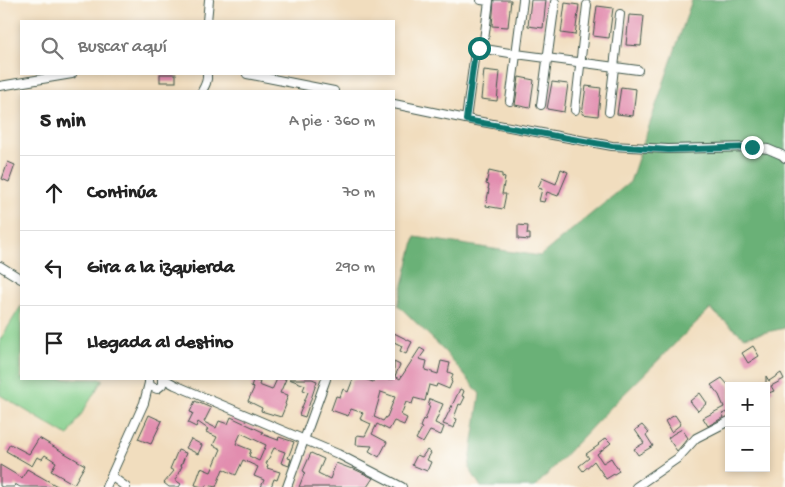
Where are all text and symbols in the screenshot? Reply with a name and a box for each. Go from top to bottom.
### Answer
search box [20,20,395,75]
icon: search [38,34,66,62]
text: Buscar aquí [78,36,167,59]
route start [468,37,491,60]
text: 5 min [40,110,85,135]
text: A pie · 360 m [289,113,375,132]
route end [741,136,764,159]
icon: ahead [40,179,68,207]
text: Continúa [87,182,157,205]
text: 70 m [342,184,375,203]
icon: left [40,254,68,282]
text: Gira a la izquierda [87,257,234,280]
text: 290 m [335,259,375,278]
icon: arrive [40,329,68,357]
text: Llegada al destino [87,332,233,355]
map controls [725,382,770,472]
button: + [725,382,770,427]
button: − [725,427,770,472]

